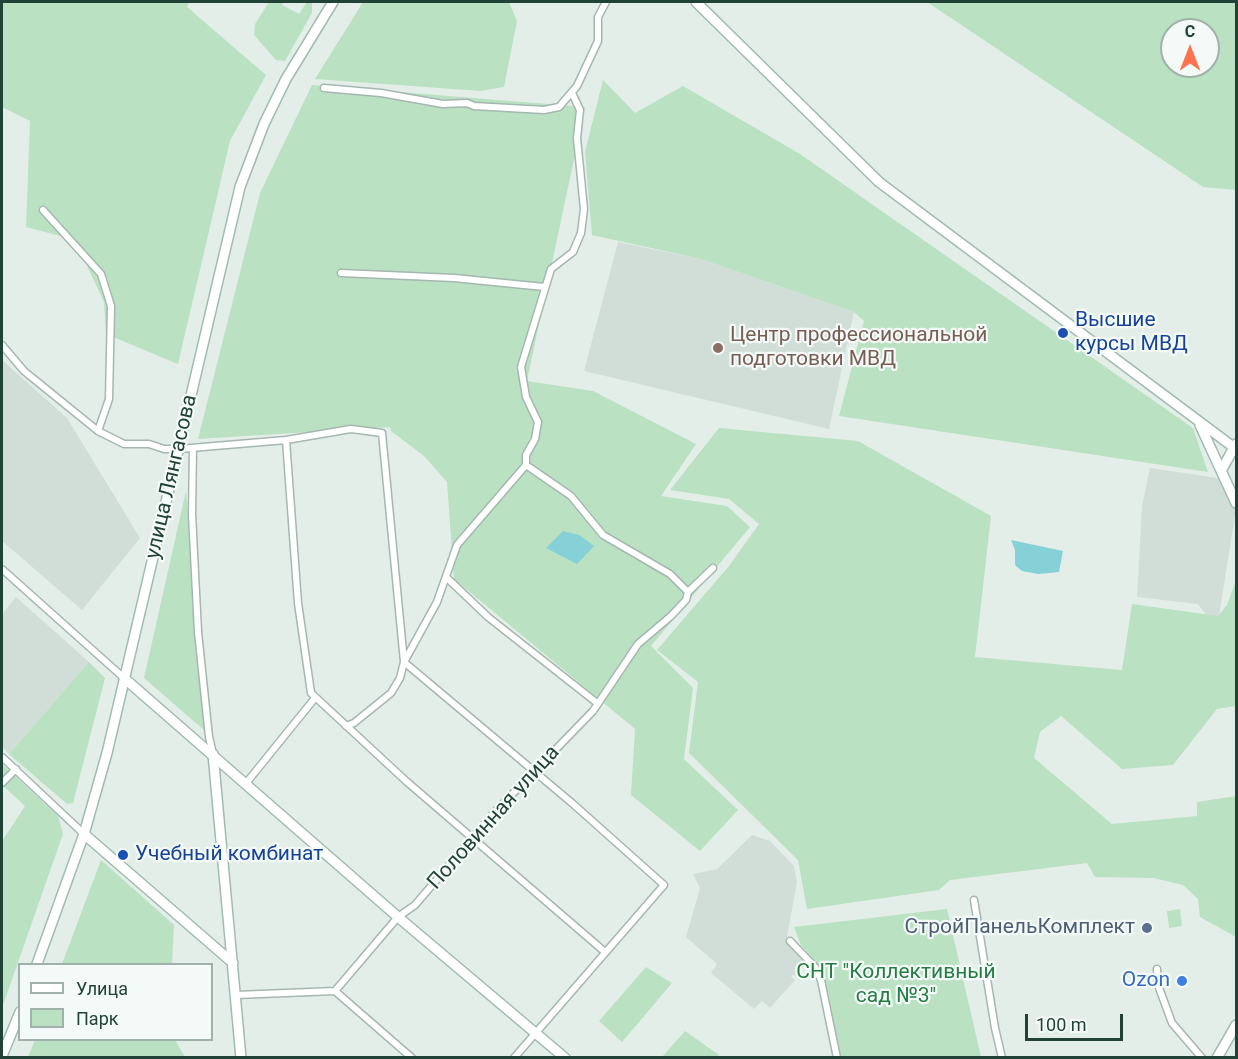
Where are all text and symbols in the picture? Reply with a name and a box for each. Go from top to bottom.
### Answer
north arrow [1160,18,1220,78]
text: С [1185,22,1195,41]
place label: Высшие курсы МВД [1075,308,1188,358]
place label: Центр профессиональной подготовки МВД [730,323,987,373]
marker: Высшие курсы МВД [1056,326,1070,340]
marker: Центр профессиональной подготовки МВД [711,341,725,355]
street label: улица Лянгасова [141,392,203,562]
street label: Половинная улица [423,741,565,895]
place label: Учебный комбинат [135,842,323,868]
marker: Учебный комбинат [116,848,130,862]
place label: СтройПанельКомплект [905,915,1135,941]
marker: СтройПанельКомплект [1140,921,1154,935]
park label: СНТ "Коллективный сад №3" [796,960,996,1010]
legend [18,963,213,1041]
place label: Ozon [1122,968,1170,994]
marker: Ozon [1175,974,1189,988]
text: Улица [76,978,128,999]
scale bar [1028,1002,1126,1040]
text: Парк [76,1008,118,1029]
text: 100 m [1036,1014,1087,1035]

